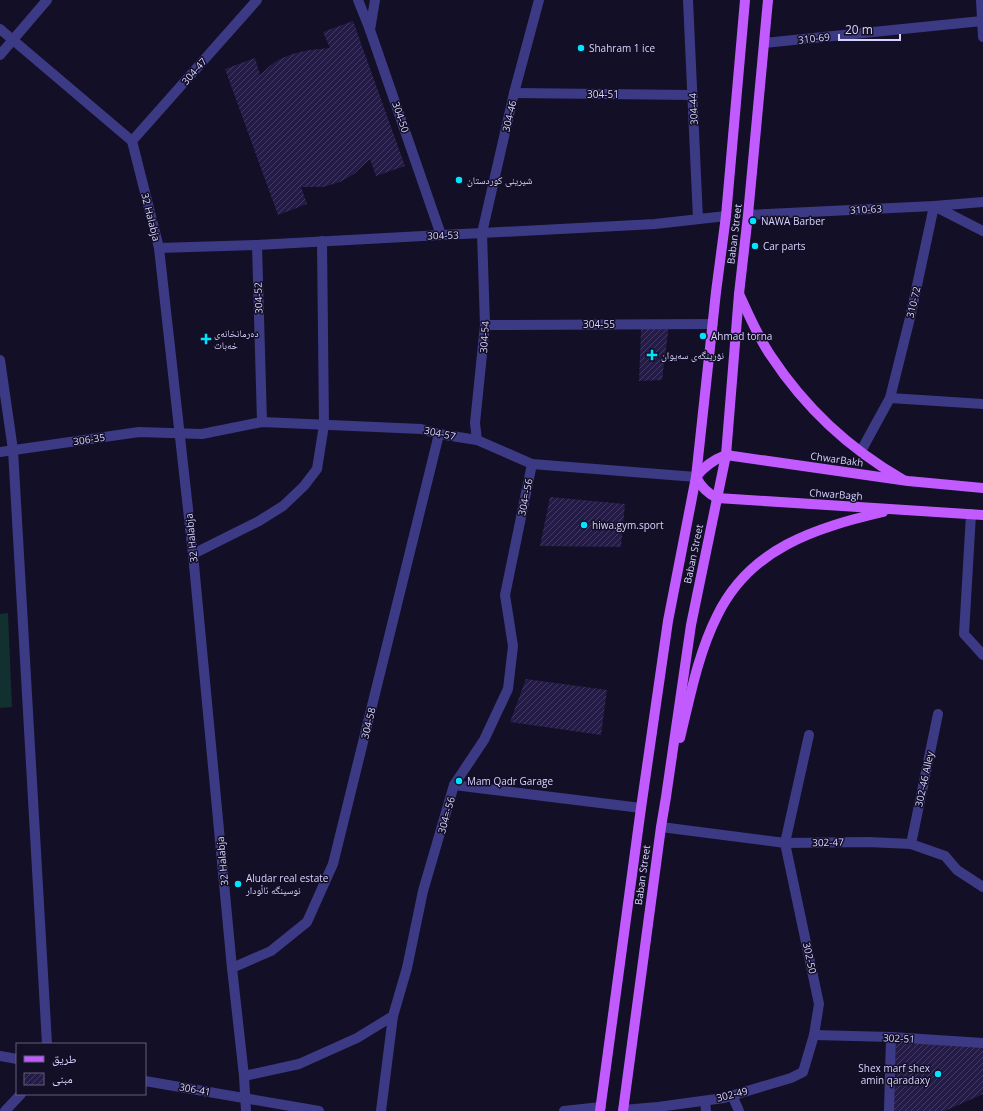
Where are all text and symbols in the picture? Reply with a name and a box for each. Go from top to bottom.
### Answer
scale bar [839,16,900,42]
text: 20 m [845,21,873,38]
street label: 310-69 [797,29,831,47]
place label: Shahram 1 ice [589,41,655,55]
marker: Shahram 1 ice [576,43,586,53]
street label: 304-47 [178,54,210,88]
street label: 304-51 [587,87,619,101]
street label: 304-44 [685,92,701,125]
street label: 304-46 [499,99,519,133]
street label: 304-50 [389,100,413,135]
place label: شیرینی کوردستان [467,173,533,187]
marker: شیرینی کوردستان [454,175,464,185]
street label: 32 Halabja [138,191,164,243]
street label: 310-63 [850,201,883,217]
street label: Baban Street [723,203,745,265]
place label: NAWA Barber [761,214,825,228]
marker: NAWA Barber [748,216,758,226]
street label: 304-53 [427,227,459,243]
place label: Car parts [763,239,806,253]
marker: Car parts [750,241,760,251]
street label: 304-52 [250,282,266,314]
street label: 310-72 [903,285,923,319]
street label: 304-55 [583,317,615,331]
street label: 304-54 [476,320,492,353]
place label: دەرمانخانەی خەبات [214,326,259,352]
place label: Ahmad torna [711,329,772,343]
marker: Ahmad torna [698,331,708,341]
marker: دەرمانخانەی خەبات [201,334,211,344]
place label: نۆرینگەی سەیوان [661,348,724,362]
marker: نۆرینگەی سەیوان [646,349,658,361]
street label: 304-57 [423,423,457,443]
street label: 306-35 [72,430,106,448]
street label: ChwarBakh [810,448,864,470]
street label: 304=-56 [514,477,536,517]
street label: ChwarBagh [809,485,863,503]
street label: 32 Halabja [181,513,201,563]
place label: hiwa.gym.sport [592,518,664,532]
marker: hiwa.gym.sport [579,520,589,530]
street label: Baban Street [680,523,706,585]
street label: 304-58 [357,706,379,740]
street label: 302-46 Alley [911,749,937,808]
place label: Mam Qadr Garage [467,774,553,788]
marker: Mam Qadr Garage [454,776,464,786]
street label: 304=-56 [434,795,458,835]
street label: 302-47 [812,835,844,849]
street label: 32 Halabja [213,836,231,886]
street label: Baban Street [631,844,653,906]
place label: Aludar real estate نوسینگە ئاڵودار [245,871,329,897]
marker: Aludar real estate نوسینگە ئاڵودار [233,879,243,889]
street label: 302-50 [800,941,820,975]
street label: 302-51 [883,1030,915,1046]
legend [16,1043,146,1095]
text: طريق [52,1050,77,1067]
place label: Shex marf shex amin qaradaxy [858,1061,931,1087]
marker: Shex marf shex amin qaradaxy [933,1069,943,1079]
text: مبنى [52,1070,73,1087]
street label: 306-41 [178,1079,212,1099]
street label: 302-49 [715,1083,749,1105]

